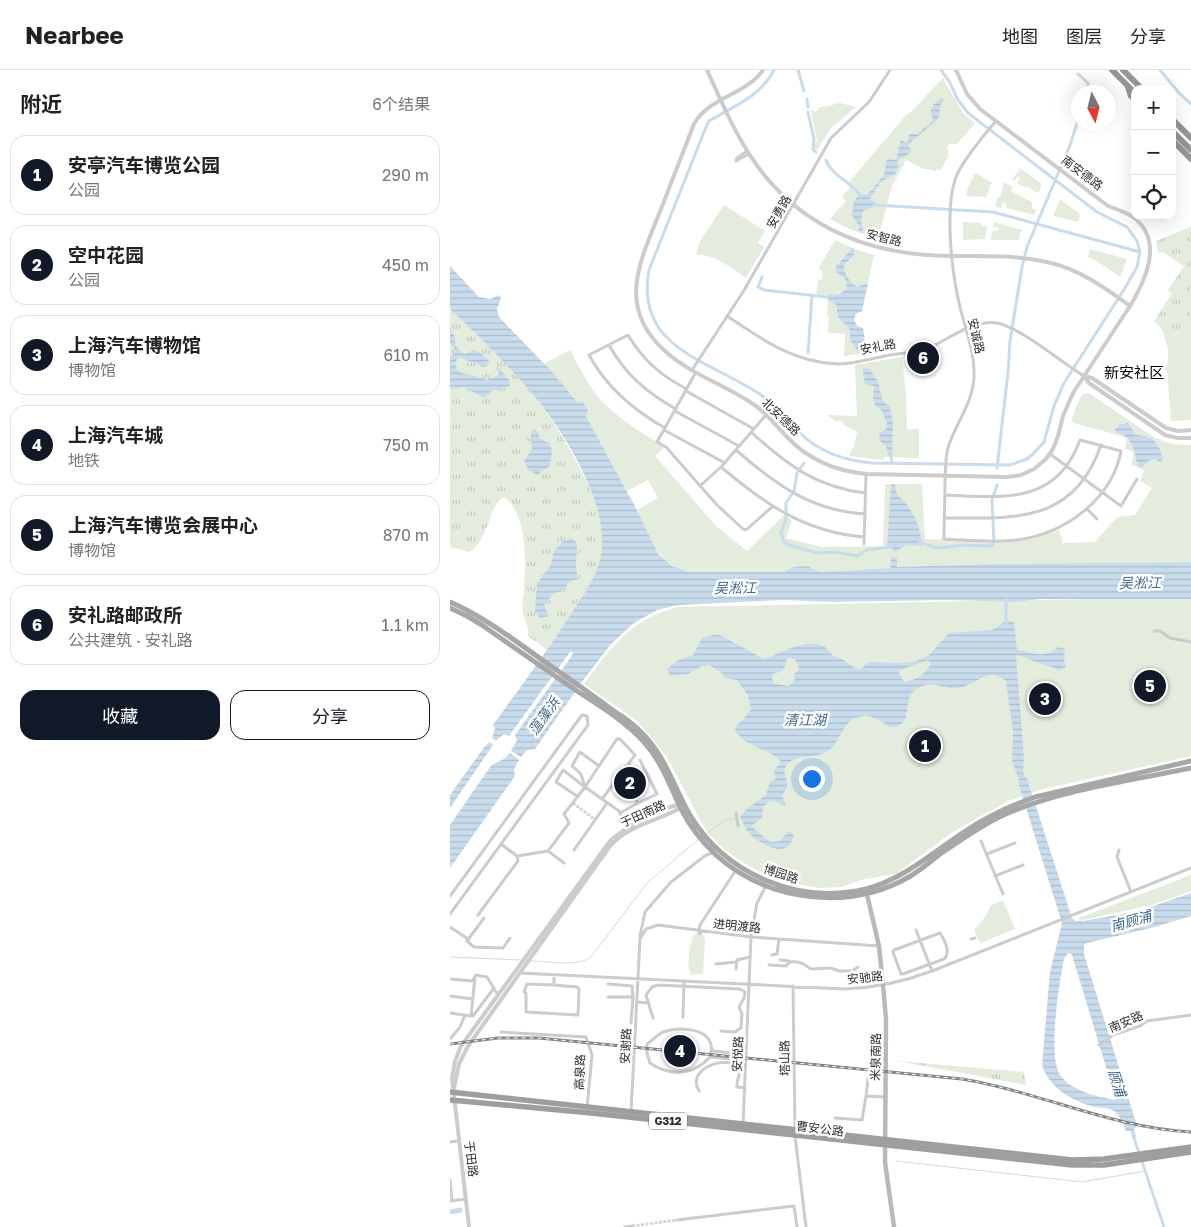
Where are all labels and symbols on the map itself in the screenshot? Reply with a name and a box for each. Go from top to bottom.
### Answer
north arrow [1071,85,1116,130]
street label: 南安德路 [1059,152,1106,193]
street label: 安勇路 [763,192,794,231]
street label: 安智路 [865,226,903,249]
street label: 安诚路 [965,317,988,355]
street label: 安礼路 [859,336,897,357]
pin: 6 [907,339,939,377]
district label: 新安社区 [1104,363,1164,381]
street label: 北安德路 [759,395,804,439]
water label: 吴淞江 [1119,574,1163,591]
water label: 吴淞江 [714,579,758,596]
pin: 5 [1134,667,1166,705]
pin: 3 [1029,680,1061,718]
water label: 蕰藻浜 [524,693,563,738]
water label: 清江湖 [784,711,828,728]
pin: 1 [909,727,941,765]
pin: 2 [614,764,646,802]
your location [799,766,825,792]
street label: 于田南路 [618,797,668,830]
street label: 博园路 [762,861,801,886]
water label: 南顾浦 [1108,906,1155,934]
street label: 进明渡路 [712,916,762,935]
street label: 安驰路 [846,968,884,987]
street label: 南安路 [1106,1008,1145,1035]
street label: 安谢路 [617,1028,634,1064]
pin: 4 [664,1032,696,1070]
street label: 米泉南路 [868,1033,883,1081]
street label: 安悦路 [729,1036,746,1072]
street label: 塔山路 [777,1040,792,1076]
street label: 高泉路 [571,1054,588,1090]
water label: 顾浦 [1105,1067,1131,1101]
road number: G312 [649,1112,687,1130]
street label: 曹安公路 [795,1118,845,1139]
street label: 于田路 [462,1140,481,1178]

